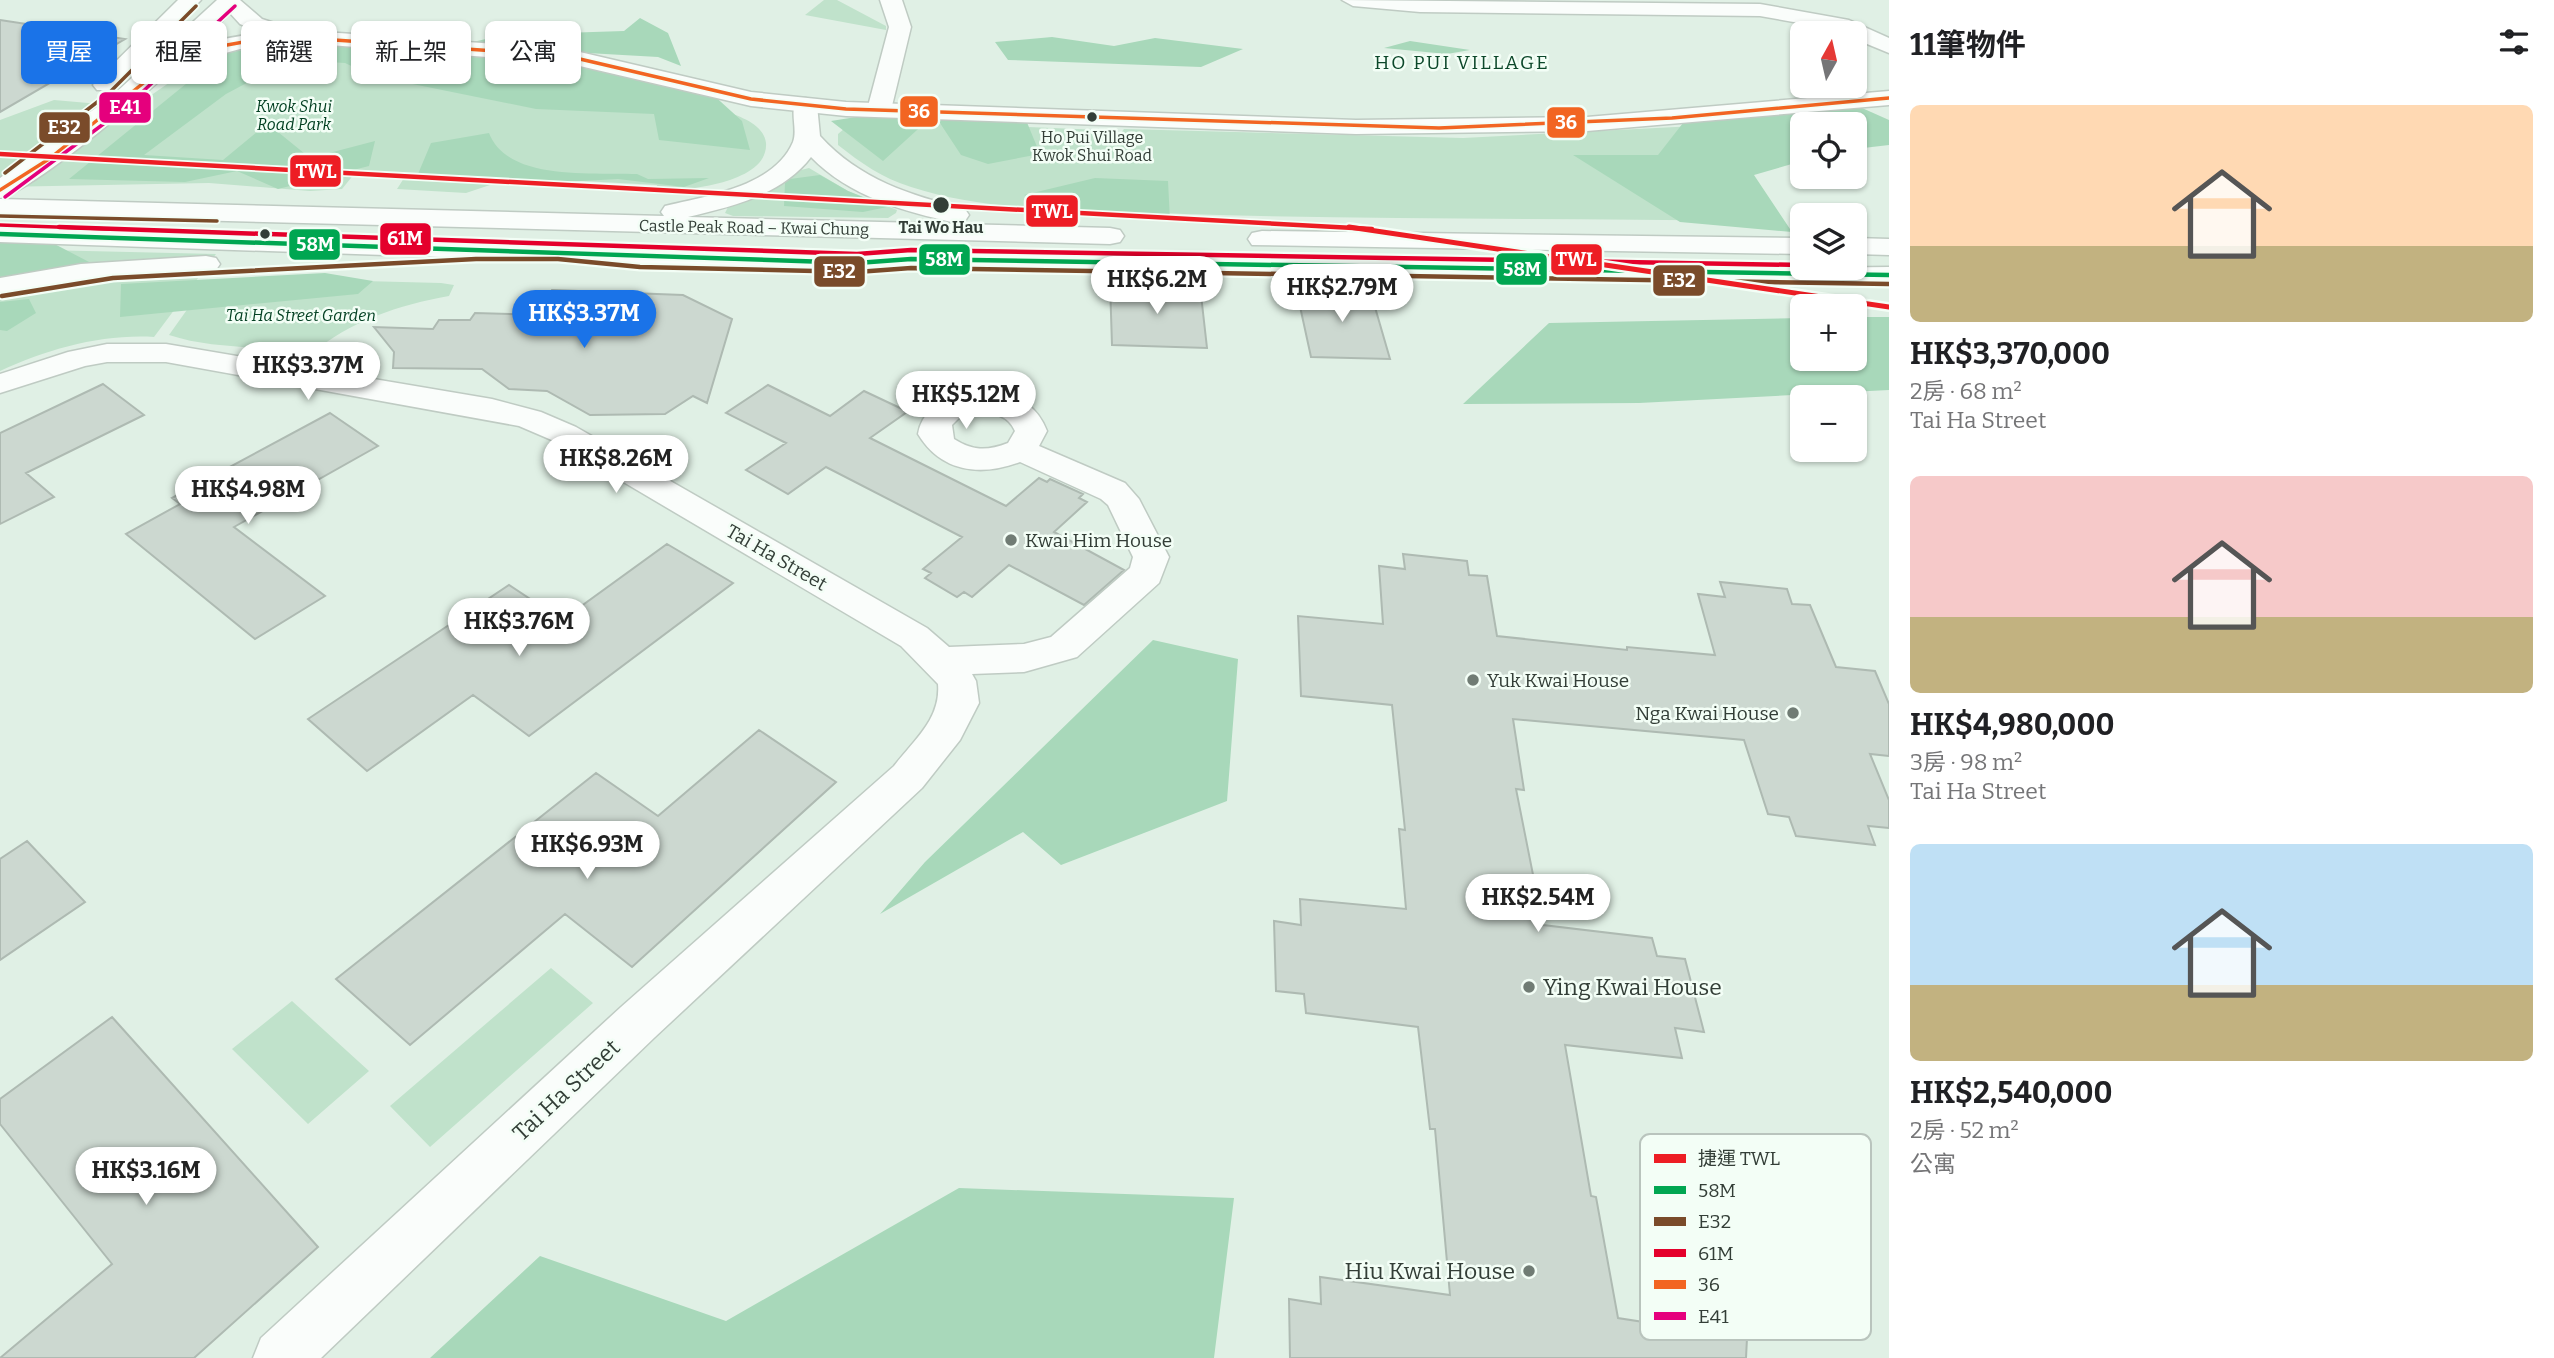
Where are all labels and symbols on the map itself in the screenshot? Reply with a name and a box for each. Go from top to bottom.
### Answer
north arrow [1790,21,1867,98]
district label: HO PUI VILLAGE [1374,51,1550,74]
line badge: E41 [98,91,152,124]
line badge: 36 [899,95,939,128]
text: E41 [109,96,141,119]
park label: Kwok Shui Road Park [256,97,333,134]
text: 36 [908,100,930,123]
line badge: 36 [1546,106,1586,139]
marker: Ho Pui Village Kwok Shui Road [1085,110,1099,124]
line badge: E32 [38,111,91,144]
text: 36 [1555,111,1577,134]
text: E32 [47,116,81,139]
place label: Ho Pui Village Kwok Shui Road [1032,128,1152,165]
line badge: TWL [289,154,342,188]
text: TWL [295,160,337,183]
line badge: TWL [1025,194,1079,228]
marker: Tai Wo Hau [931,195,951,215]
text: TWL [1031,200,1073,223]
street label: Castle Peak Road – Kwai Chung [639,216,869,239]
place label: Tai Wo Hau [899,218,983,237]
line badge: 61M [379,222,432,256]
unlabelled marker [258,227,272,241]
text: 61M [387,227,423,250]
line badge: 58M [288,228,341,261]
text: 58M [296,233,334,256]
line badge: 58M [918,243,971,276]
line badge: TWL [1550,243,1603,276]
text: 58M [925,248,963,271]
text: TWL [1555,248,1597,271]
line badge: 58M [1495,252,1548,286]
line badge: E32 [813,255,866,288]
pin: HK$6.2M [1092,256,1222,316]
text: 58M [1503,258,1541,281]
text: E32 [822,260,856,283]
pin: HK$2.79M [1270,264,1414,324]
line badge: E32 [1652,264,1706,297]
text: E32 [1662,269,1696,292]
pin: HK$3.37M [512,290,656,350]
park label: Tai Ha Street Garden [226,306,376,325]
pin: HK$3.37M [236,342,380,402]
pin: HK$5.12M [894,372,1038,431]
pin: HK$8.26M [544,435,688,495]
pin: HK$4.98M [176,466,320,526]
street label: Tai Ha Street [722,519,831,596]
place label: Kwai Him House [1025,529,1172,552]
marker: Kwai Him House [1003,532,1019,548]
pin: HK$3.76M [447,598,591,658]
place label: Yuk Kwai House [1487,669,1629,692]
marker: Yuk Kwai House [1465,672,1481,688]
place label: Nga Kwai House [1635,702,1779,725]
marker: Nga Kwai House [1785,705,1801,721]
pin: HK$6.93M [515,822,659,881]
pin: HK$2.54M [1466,874,1610,934]
place label: Ying Kwai House [1543,973,1722,1001]
marker: Ying Kwai House [1521,979,1537,995]
street label: Tai Ha Street [507,1033,625,1147]
legend [1640,1134,1871,1340]
text: 捷運 TWL [1698,1147,1780,1170]
pin: HK$3.16M [74,1148,218,1207]
text: 58M [1698,1179,1736,1202]
text: E32 [1698,1210,1731,1233]
text: 61M [1698,1242,1734,1265]
place label: Hiu Kwai House [1344,1257,1515,1285]
marker: Hiu Kwai House [1521,1263,1537,1279]
text: 36 [1698,1273,1720,1296]
text: E41 [1698,1305,1729,1328]

